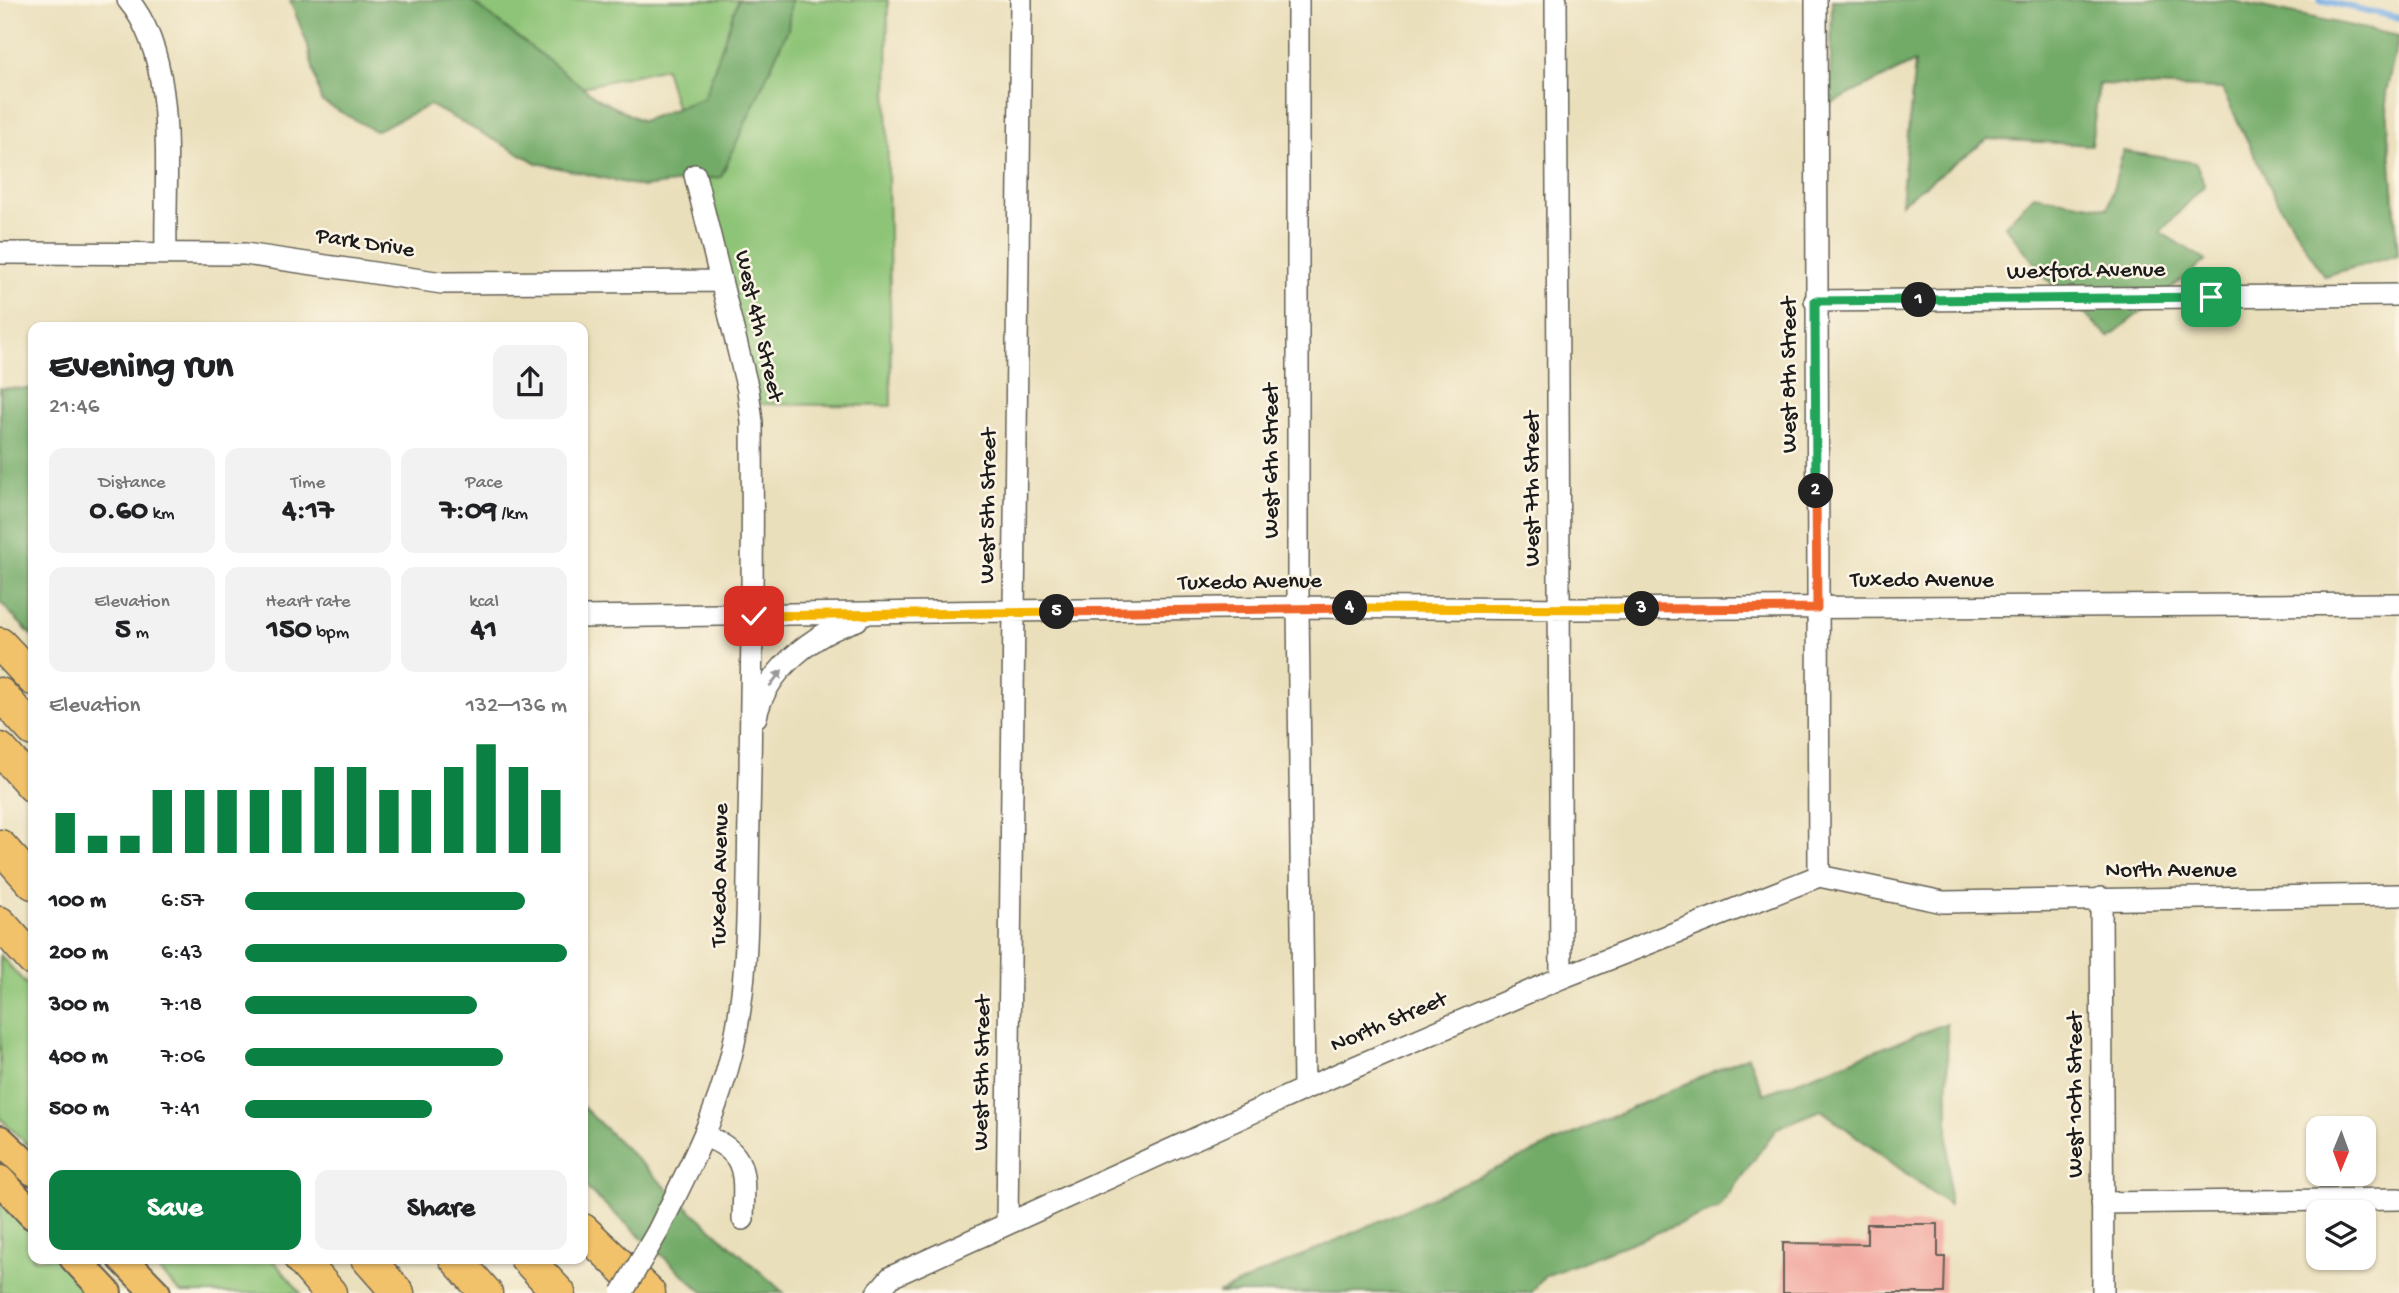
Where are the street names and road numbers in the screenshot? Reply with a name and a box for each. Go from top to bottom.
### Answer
street label: Park Drive [313,223,417,265]
street label: West 4th Street [728,248,789,406]
street label: Wexford Avenue [2006,257,2167,287]
street label: West 8th Street [1777,295,1804,453]
street label: West 6th Street [1259,382,1286,538]
street label: West 7th Street [1520,410,1547,567]
street label: West 5th Street [974,426,1004,584]
street label: Tuxedo Avenue [1176,568,1323,598]
street label: Tuxedo Avenue [1848,568,1995,595]
street label: Tuxedo Avenue [706,802,736,949]
street label: North Avenue [2105,858,2238,885]
street label: North Street [1327,986,1453,1060]
street label: West 5th Street [968,993,998,1151]
street label: West 10th Street [2063,1011,2090,1178]

